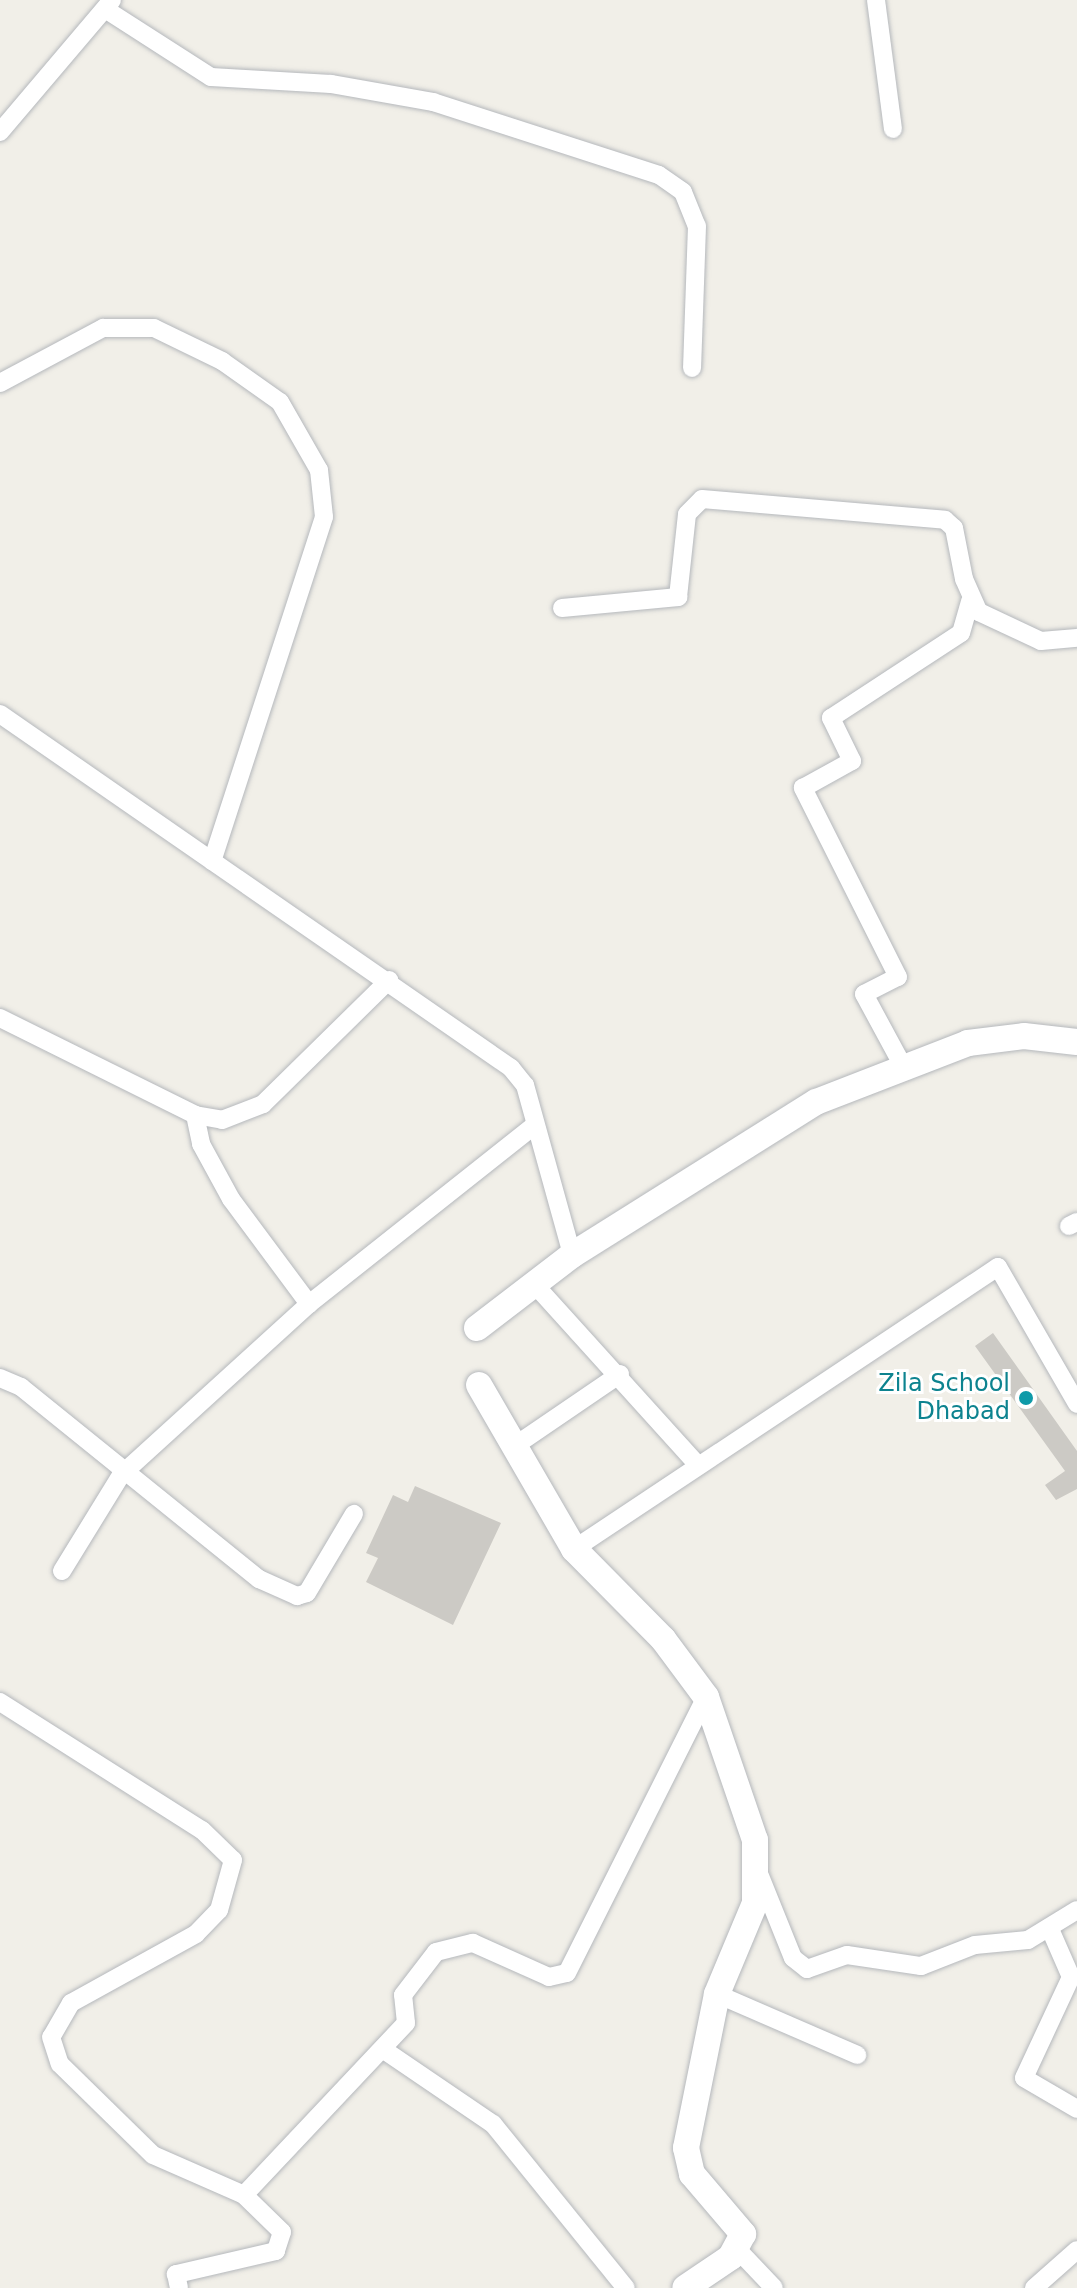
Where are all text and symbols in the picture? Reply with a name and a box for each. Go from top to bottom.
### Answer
place label: Zila School Dhabad [878,1370,1010,1426]
marker: Zila School Dhabad [1017,1389,1035,1407]

